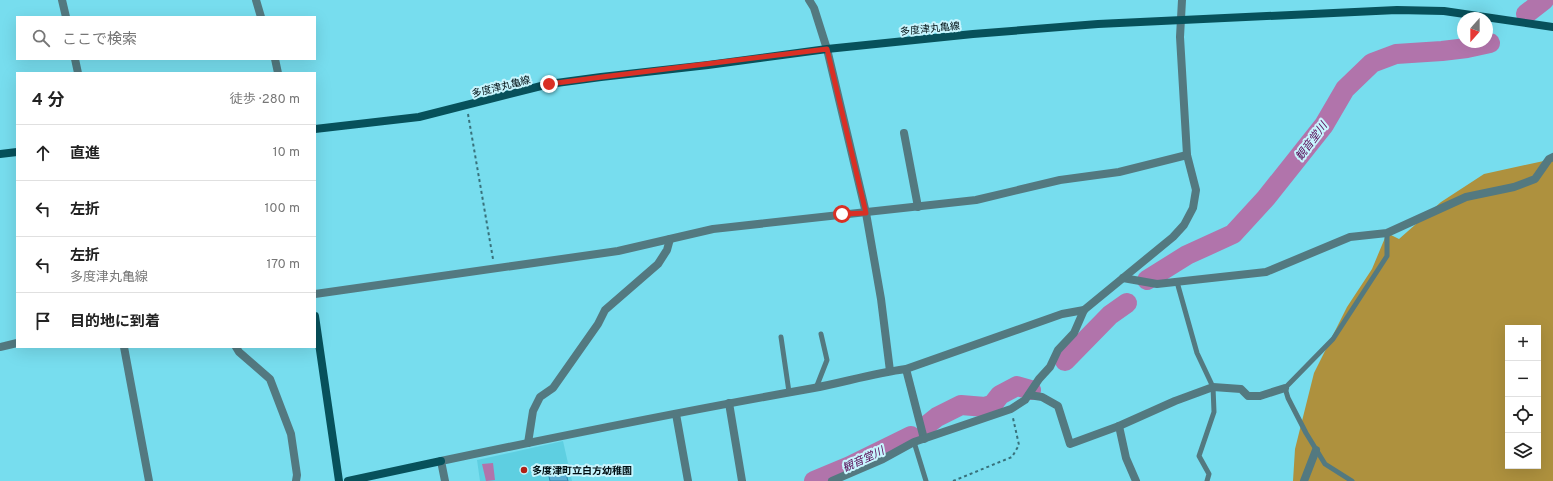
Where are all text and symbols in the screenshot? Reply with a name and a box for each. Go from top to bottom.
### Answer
north arrow [1457,12,1493,48]
search box [16,16,316,60]
street label: 多度津丸亀線 [900,20,961,39]
icon: search [30,27,52,49]
text: ここで検索 [62,31,137,50]
street label: 多度津丸亀線 [471,74,532,101]
route end [540,75,558,93]
text: 4 分 [32,90,64,112]
text: 徒歩 · 280 m [230,92,300,108]
water label: 観音堂川 [1293,119,1331,163]
icon: ahead [32,142,54,164]
text: 直進 [70,145,100,164]
text: 10 m [273,145,300,161]
icon: left [32,198,54,220]
text: 左折 [70,201,100,220]
text: 100 m [264,201,300,217]
route start [833,205,851,223]
text: 左折 [70,247,100,266]
icon: left [32,254,54,276]
text: 170 m [266,257,300,273]
text: 多度津丸亀線 [70,270,148,286]
icon: arrive [32,310,54,332]
text: 目的地に到着 [70,313,160,332]
map controls [1505,325,1541,469]
button: + [1505,325,1541,361]
button: − [1505,361,1541,397]
button: locate [1505,397,1541,433]
button: layers [1505,433,1541,469]
water label: 観音堂川 [841,444,887,476]
marker: 多度津町立白方幼稚園 [519,465,529,475]
place label: 多度津町立白方幼稚園 [532,465,632,478]

